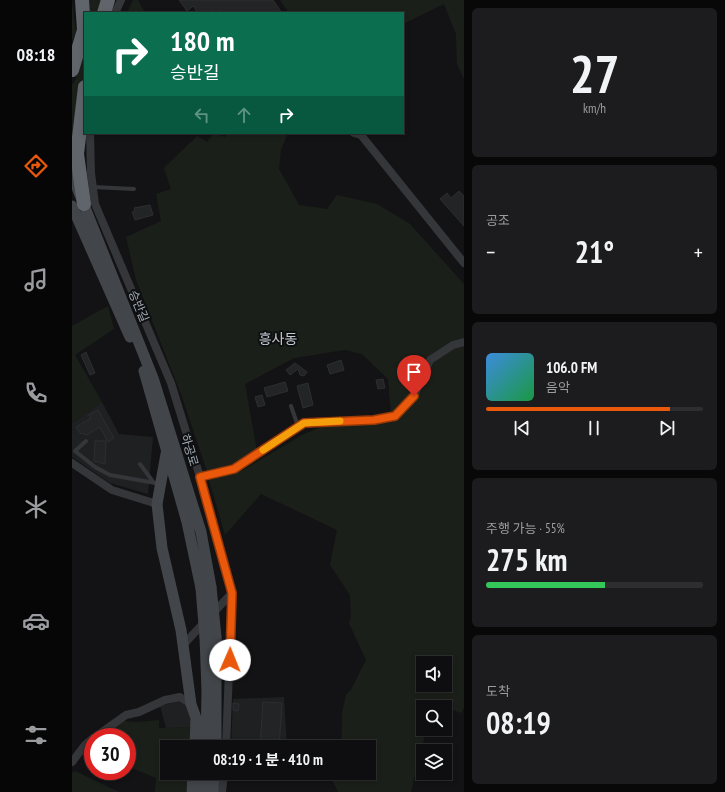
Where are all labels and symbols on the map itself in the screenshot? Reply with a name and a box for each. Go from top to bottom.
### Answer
street label: 승반길 [126,288,152,324]
district label: 흥사동 [259,330,297,348]
pin [397,355,431,396]
street label: 하공로 [178,432,202,468]
position arrow [209,639,251,681]
speed limit sign: 30 [84,728,136,780]

